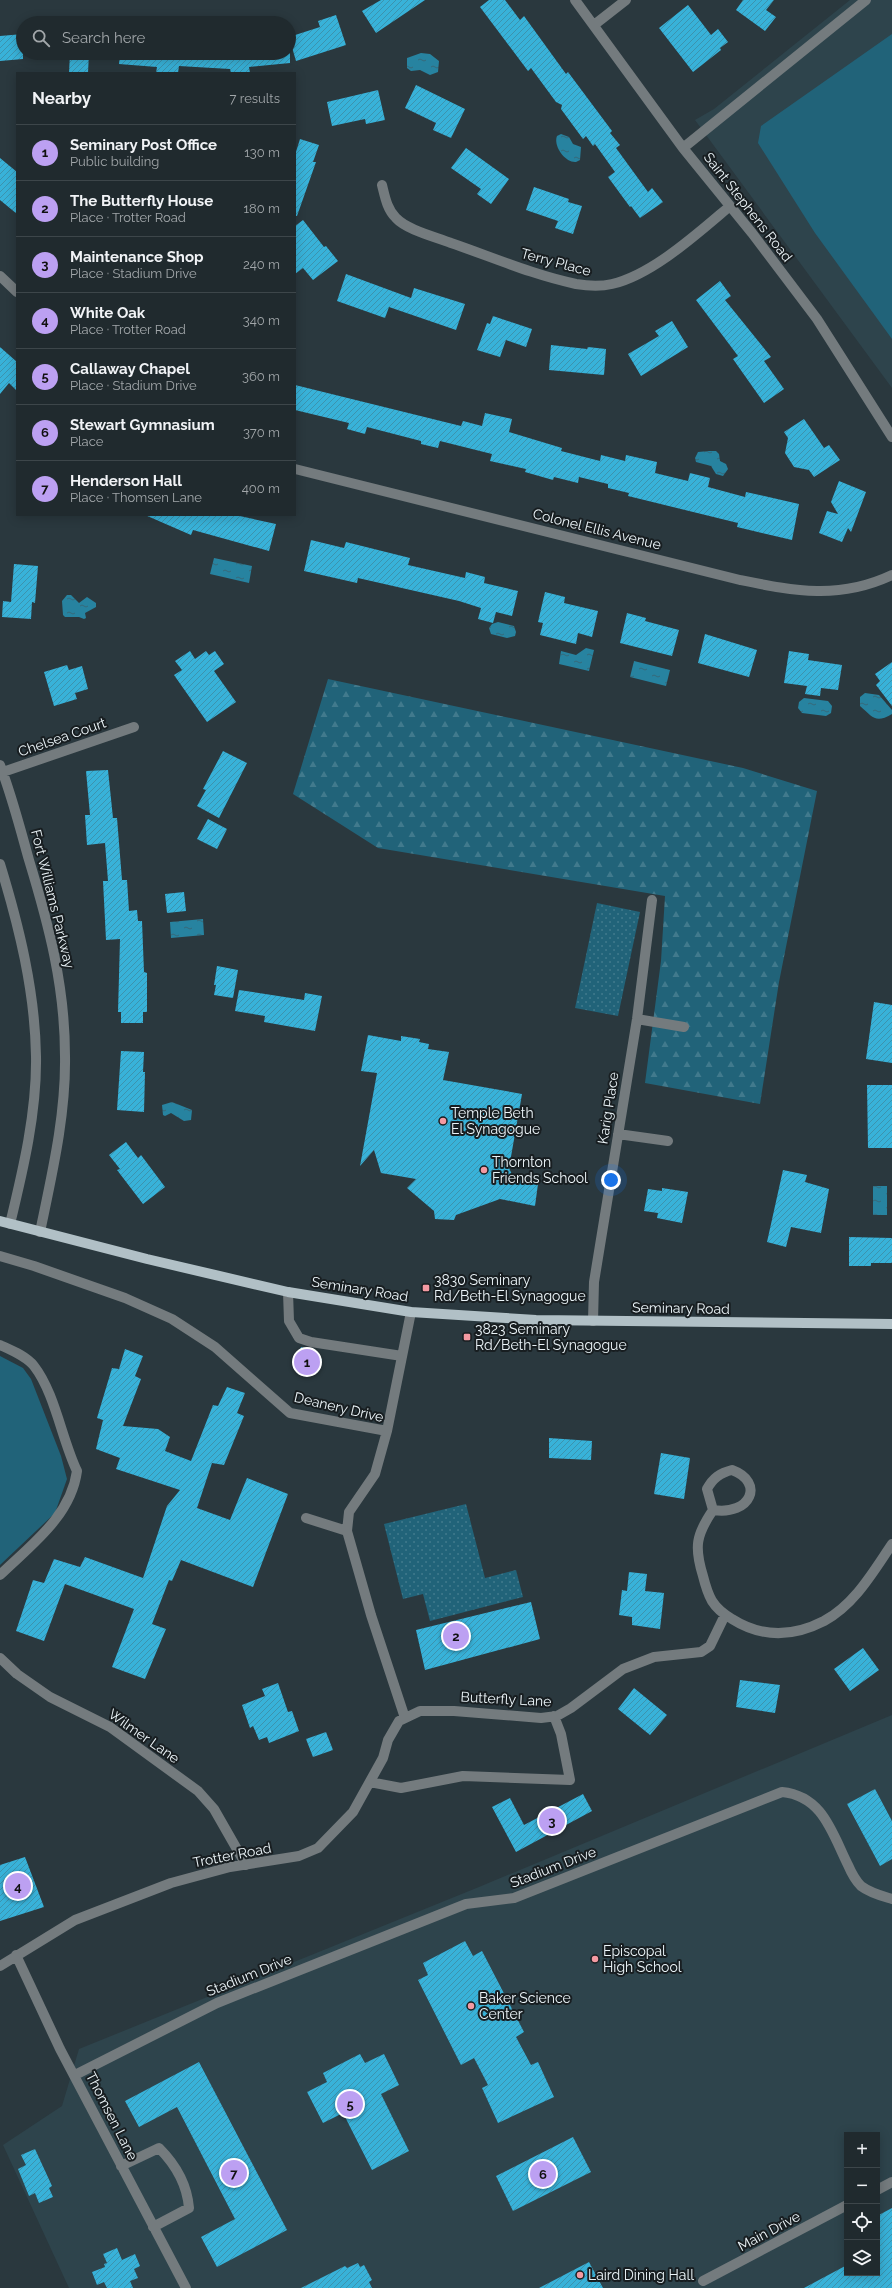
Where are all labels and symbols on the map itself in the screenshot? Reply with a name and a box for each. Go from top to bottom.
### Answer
street label: Saint Stephens Road [701,149,795,265]
street label: Terry Place [519,245,593,279]
street label: Colonel Ellis Avenue [531,505,663,553]
street label: Chelsea Court [16,714,108,760]
street label: Fort Williams Parkway [28,828,78,971]
street label: Karig Place [594,1071,622,1145]
place label: Temple Beth El Synagogue [451,1105,540,1137]
marker: Temple Beth El Synagogue [438,1116,448,1126]
place label: Thornton Friends School [492,1154,588,1186]
marker: Thornton Friends School [479,1165,489,1175]
your location [601,1170,621,1190]
place label: 3830 Seminary Rd/Beth-El Synagogue [434,1272,586,1304]
street label: Seminary Road [310,1273,410,1305]
marker: 3830 Seminary Rd/Beth-El Synagogue [421,1283,431,1293]
street label: Seminary Road [632,1299,730,1317]
place label: 3823 Seminary Rd/Beth-El Synagogue [475,1321,627,1353]
marker: 3823 Seminary Rd/Beth-El Synagogue [462,1332,472,1342]
pin: 1 [294,1347,320,1377]
street label: Deanery Drive [293,1389,385,1425]
pin: 2 [443,1621,469,1651]
street label: Butterfly Lane [460,1689,552,1709]
street label: Wilmer Lane [105,1706,183,1766]
pin: 3 [539,1806,565,1836]
street label: Trotter Road [191,1840,273,1870]
street label: Stadium Drive [508,1843,598,1891]
pin: 4 [5,1871,31,1901]
place label: Episcopal High School [603,1943,682,1975]
street label: Stadium Drive [204,1951,294,1999]
marker: Episcopal High School [590,1954,600,1964]
place label: Baker Science Center [479,1990,571,2022]
marker: Baker Science Center [466,2001,476,2011]
street label: Thomsen Lane [83,2069,141,2163]
pin: 5 [337,2089,363,2119]
pin: 7 [221,2158,247,2188]
pin: 6 [530,2159,556,2189]
street label: Main Drive [735,2208,803,2254]
place label: Laird Dining Hall [588,2267,694,2283]
marker: Laird Dining Hall [575,2270,585,2280]

